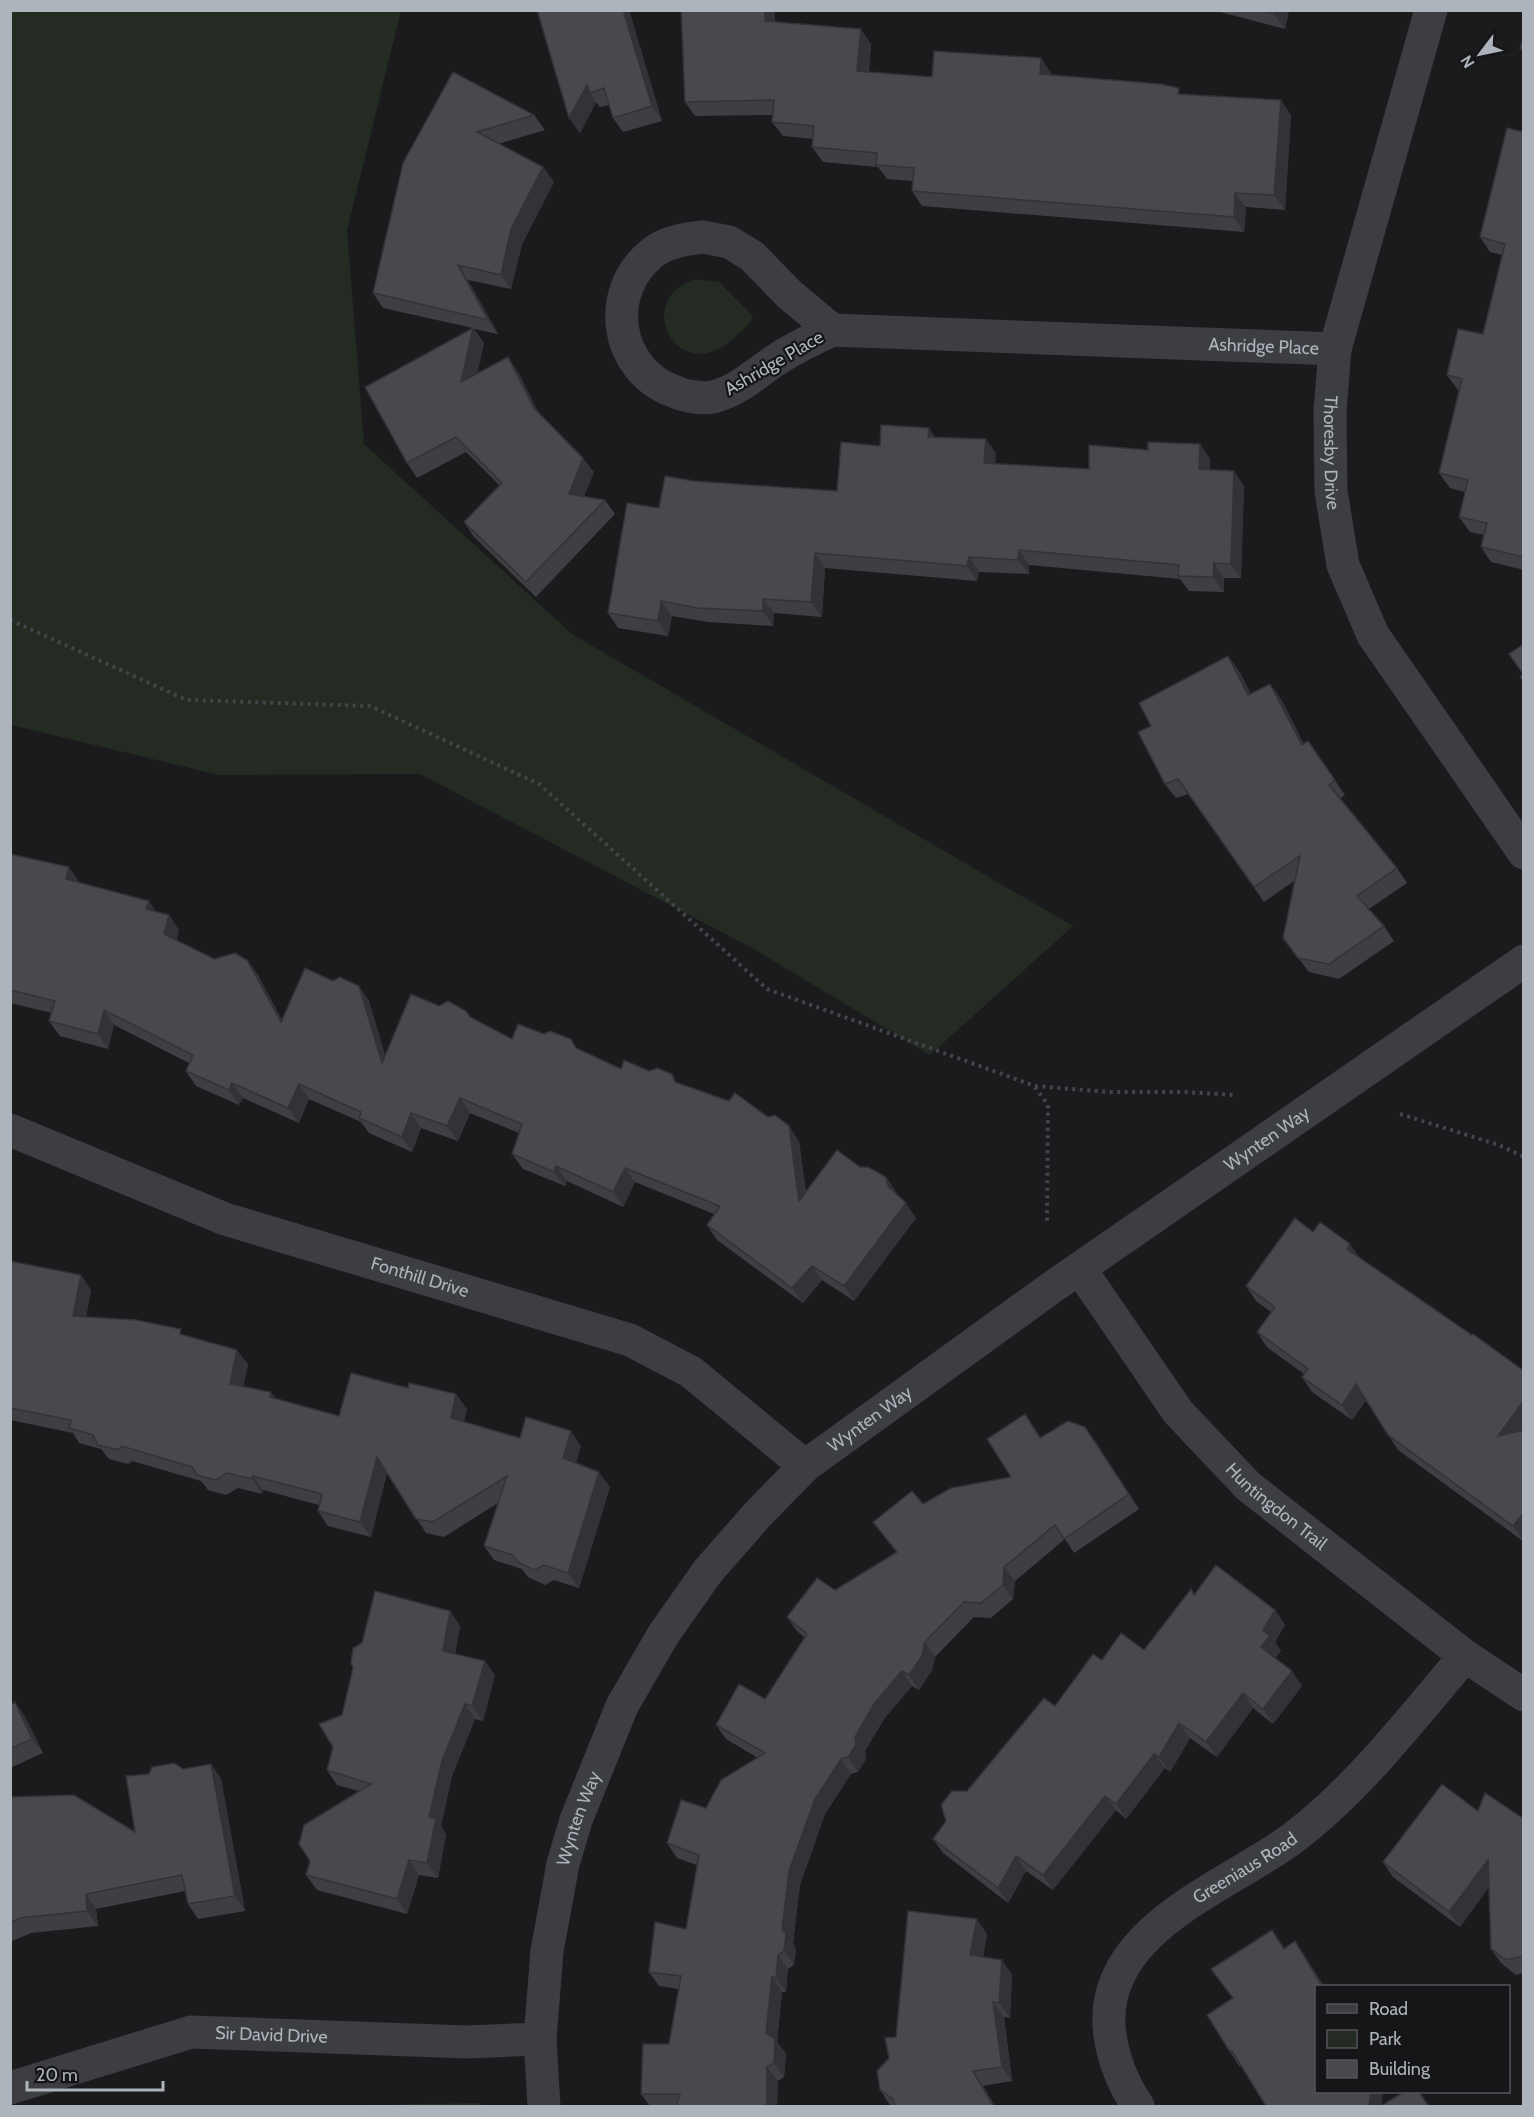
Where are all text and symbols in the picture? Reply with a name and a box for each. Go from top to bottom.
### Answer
north arrow [1450,24,1510,84]
text: N [1457,52,1479,72]
street label: Ashridge Place [721,326,827,400]
street label: Ashridge Place [1208,333,1319,359]
street label: Thoresby Drive [1319,394,1345,511]
street label: Wynten Way [1220,1102,1314,1176]
street label: Fonthill Drive [368,1252,471,1302]
street label: Wynten Way [823,1381,916,1457]
street label: Huntingdon Trail [1221,1458,1332,1555]
street label: Wynten Way [552,1768,606,1868]
street label: Greeniaus Road [1189,1828,1301,1909]
legend [1315,1985,1510,2093]
text: Road [1369,1998,1408,2020]
street label: Sir David Drive [215,2022,328,2048]
text: Park [1369,2028,1402,2050]
scale bar [27,2054,164,2092]
text: Building [1369,2058,1431,2080]
text: 20 m [36,2064,78,2086]

